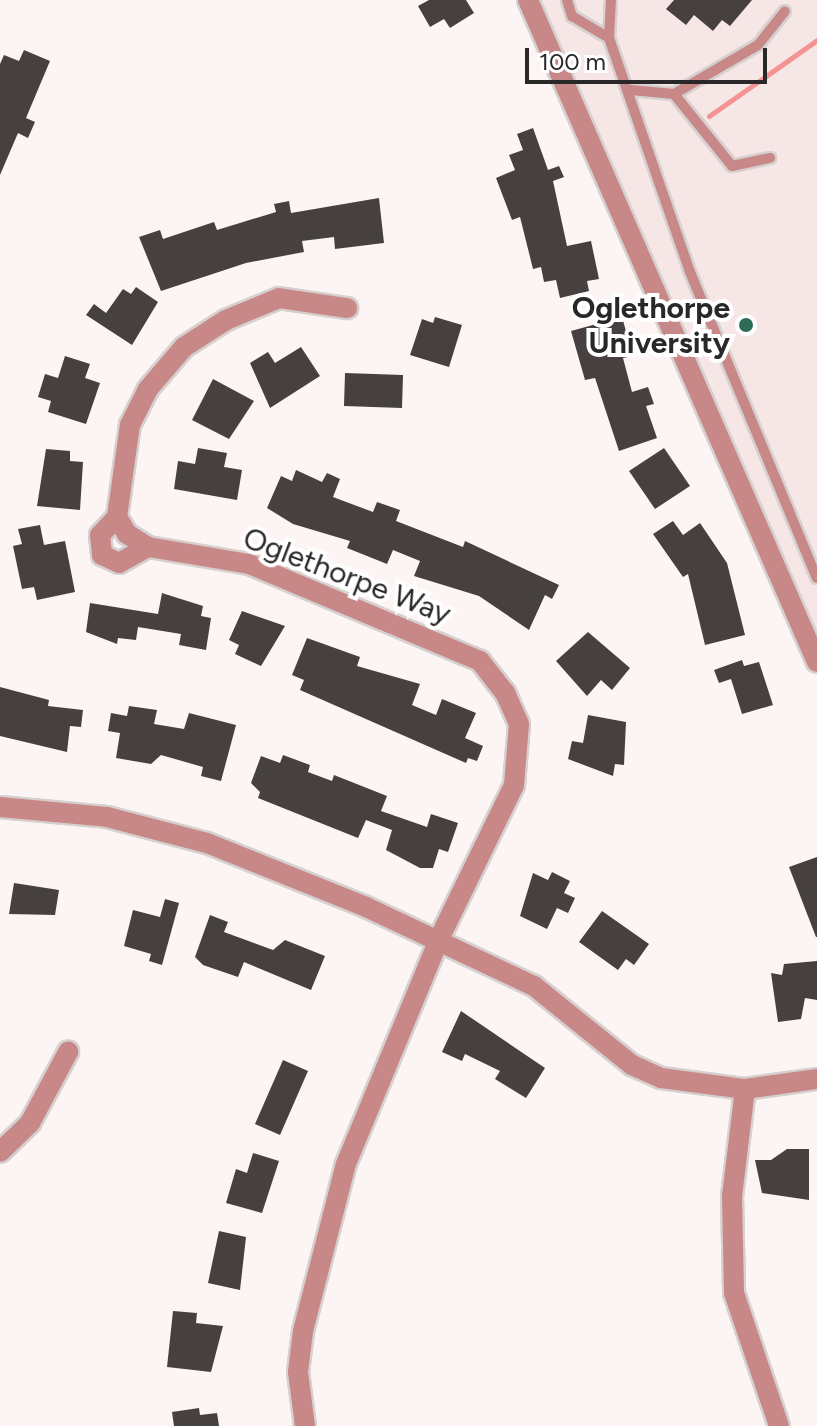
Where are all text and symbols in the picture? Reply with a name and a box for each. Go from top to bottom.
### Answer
scale bar [529,32,771,82]
text: 100 m [539,47,606,76]
place label: Oglethorpe University [572,290,730,360]
marker: Oglethorpe University [737,316,755,334]
street label: Oglethorpe Way [238,520,456,632]

